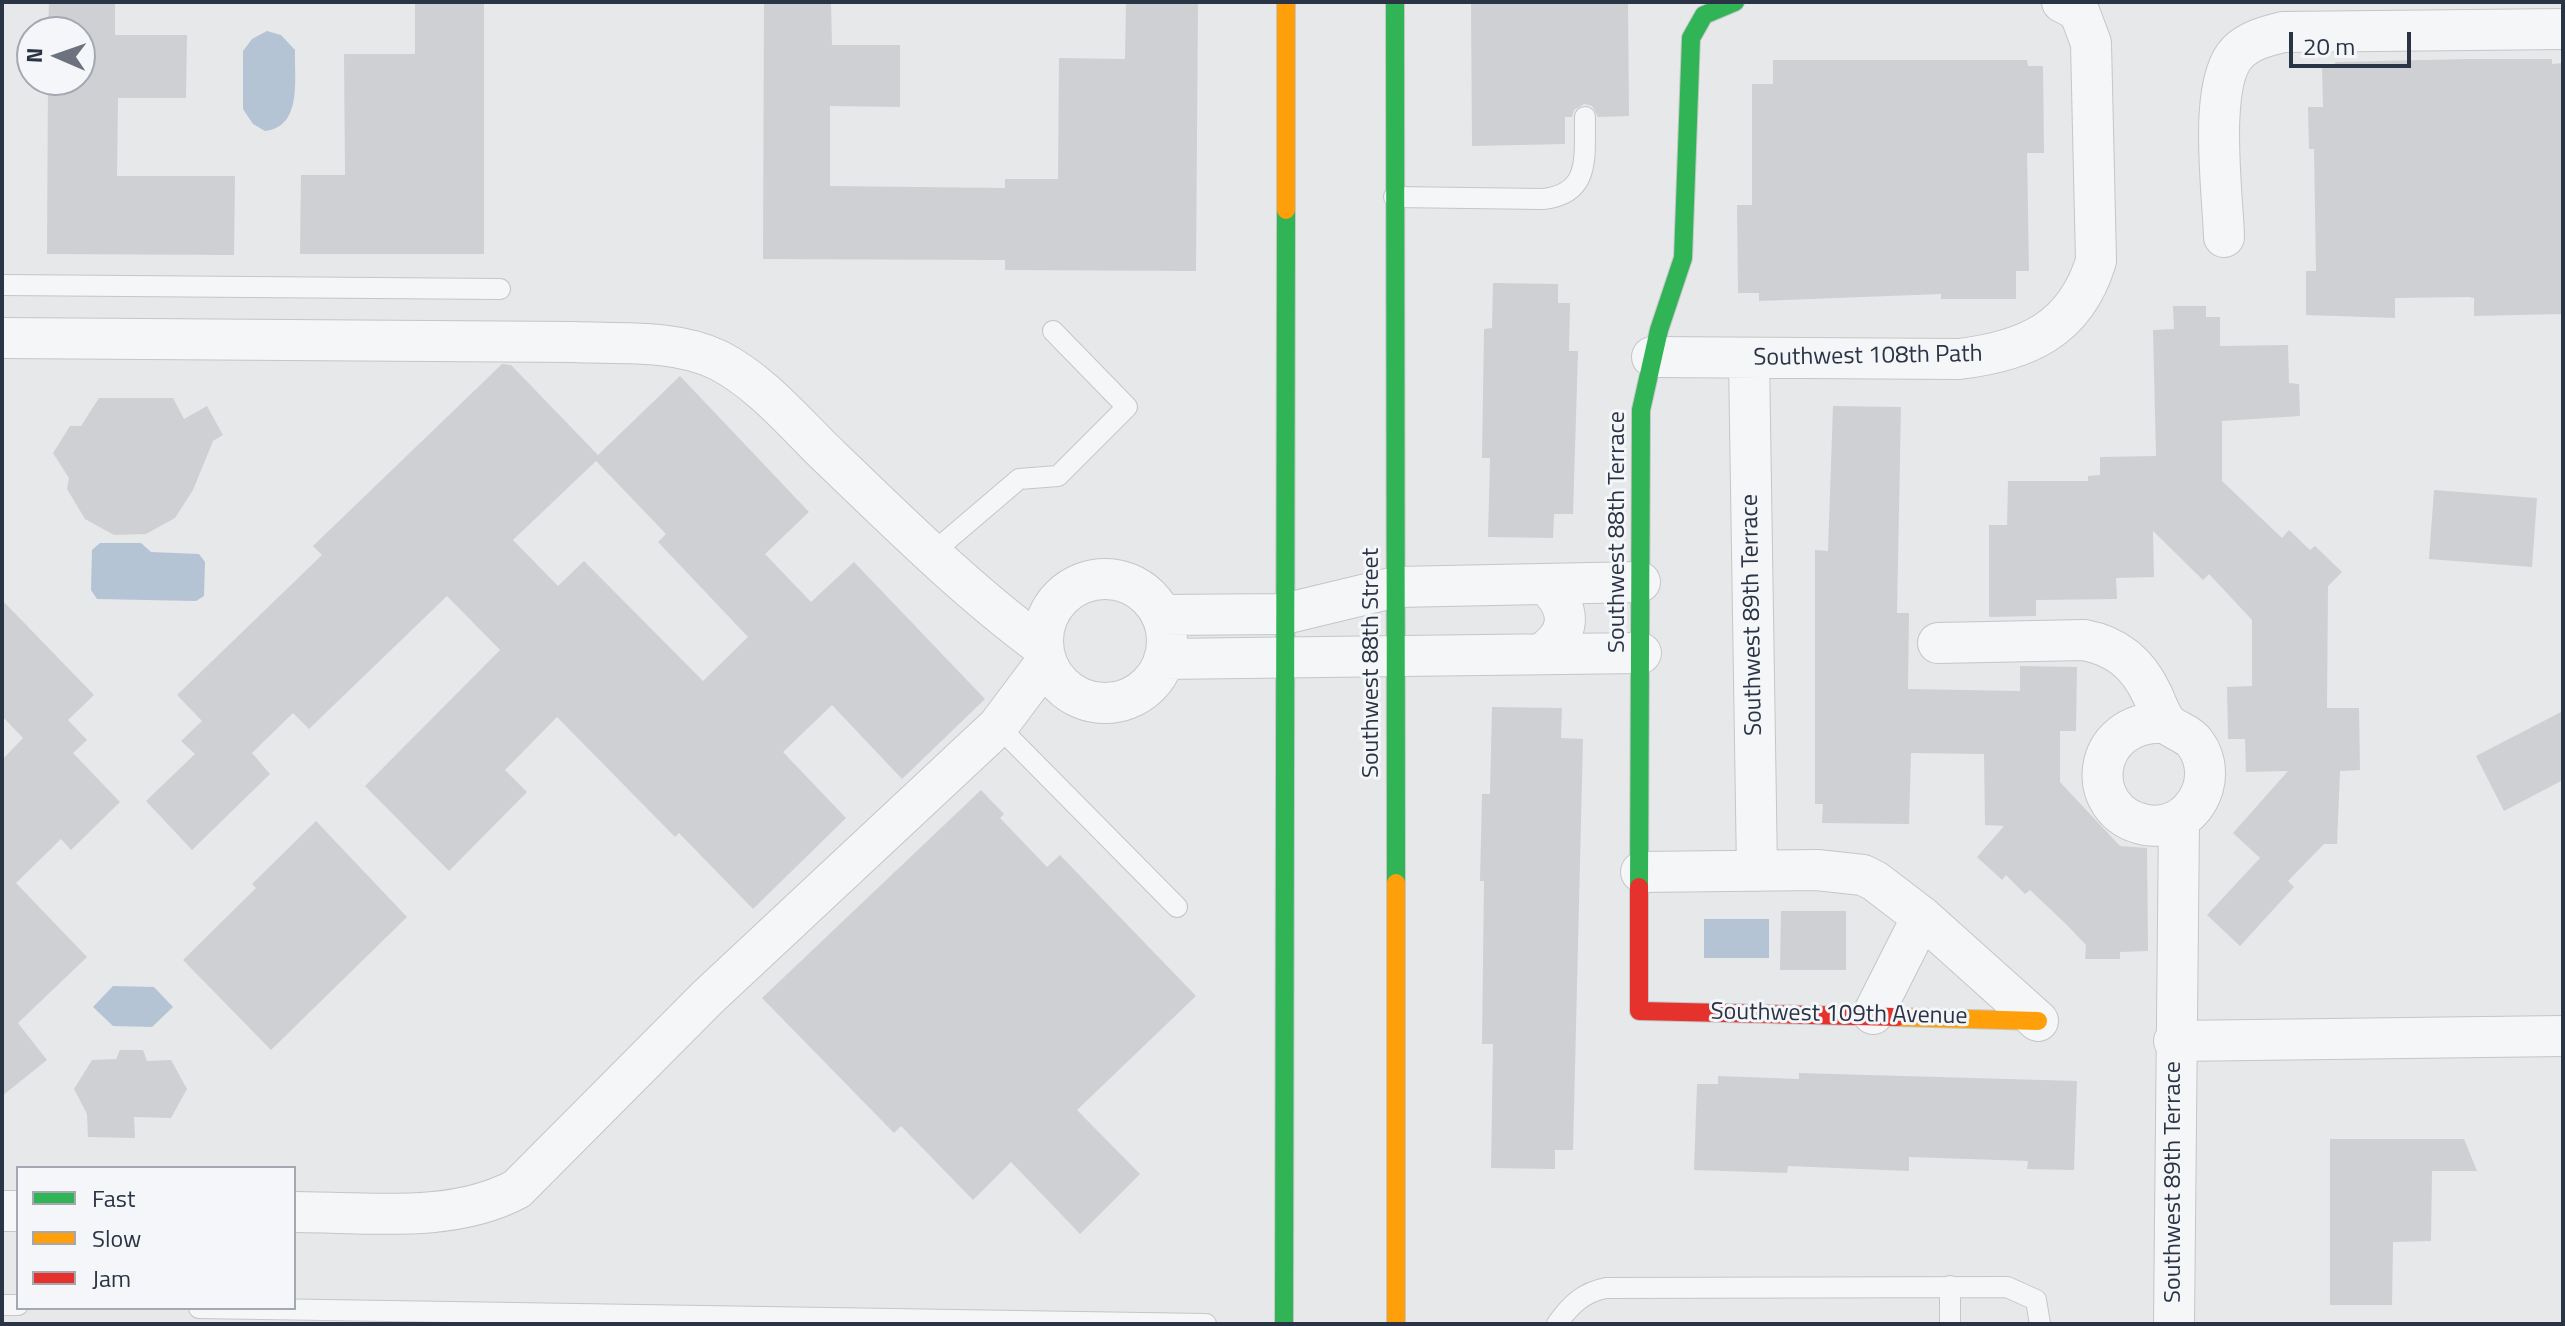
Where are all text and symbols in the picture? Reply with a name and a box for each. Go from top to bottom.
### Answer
north arrow [16,16,96,96]
scale bar [2293,16,2415,66]
text: 20 m [2303,28,2355,64]
text: N [17,47,51,63]
street label: Southwest 108th Path [1753,341,1983,373]
street label: Southwest 88th Terrace [1604,411,1632,653]
street label: Southwest 89th Terrace [1736,494,1770,736]
street label: Southwest 88th Street [1358,548,1386,778]
street label: Southwest 109th Avenue [1710,998,1968,1032]
street label: Southwest 89th Terrace [2160,1061,2188,1303]
legend [16,1166,296,1310]
text: Fast [92,1180,135,1216]
text: Slow [92,1220,141,1256]
text: Jam [92,1260,131,1296]

